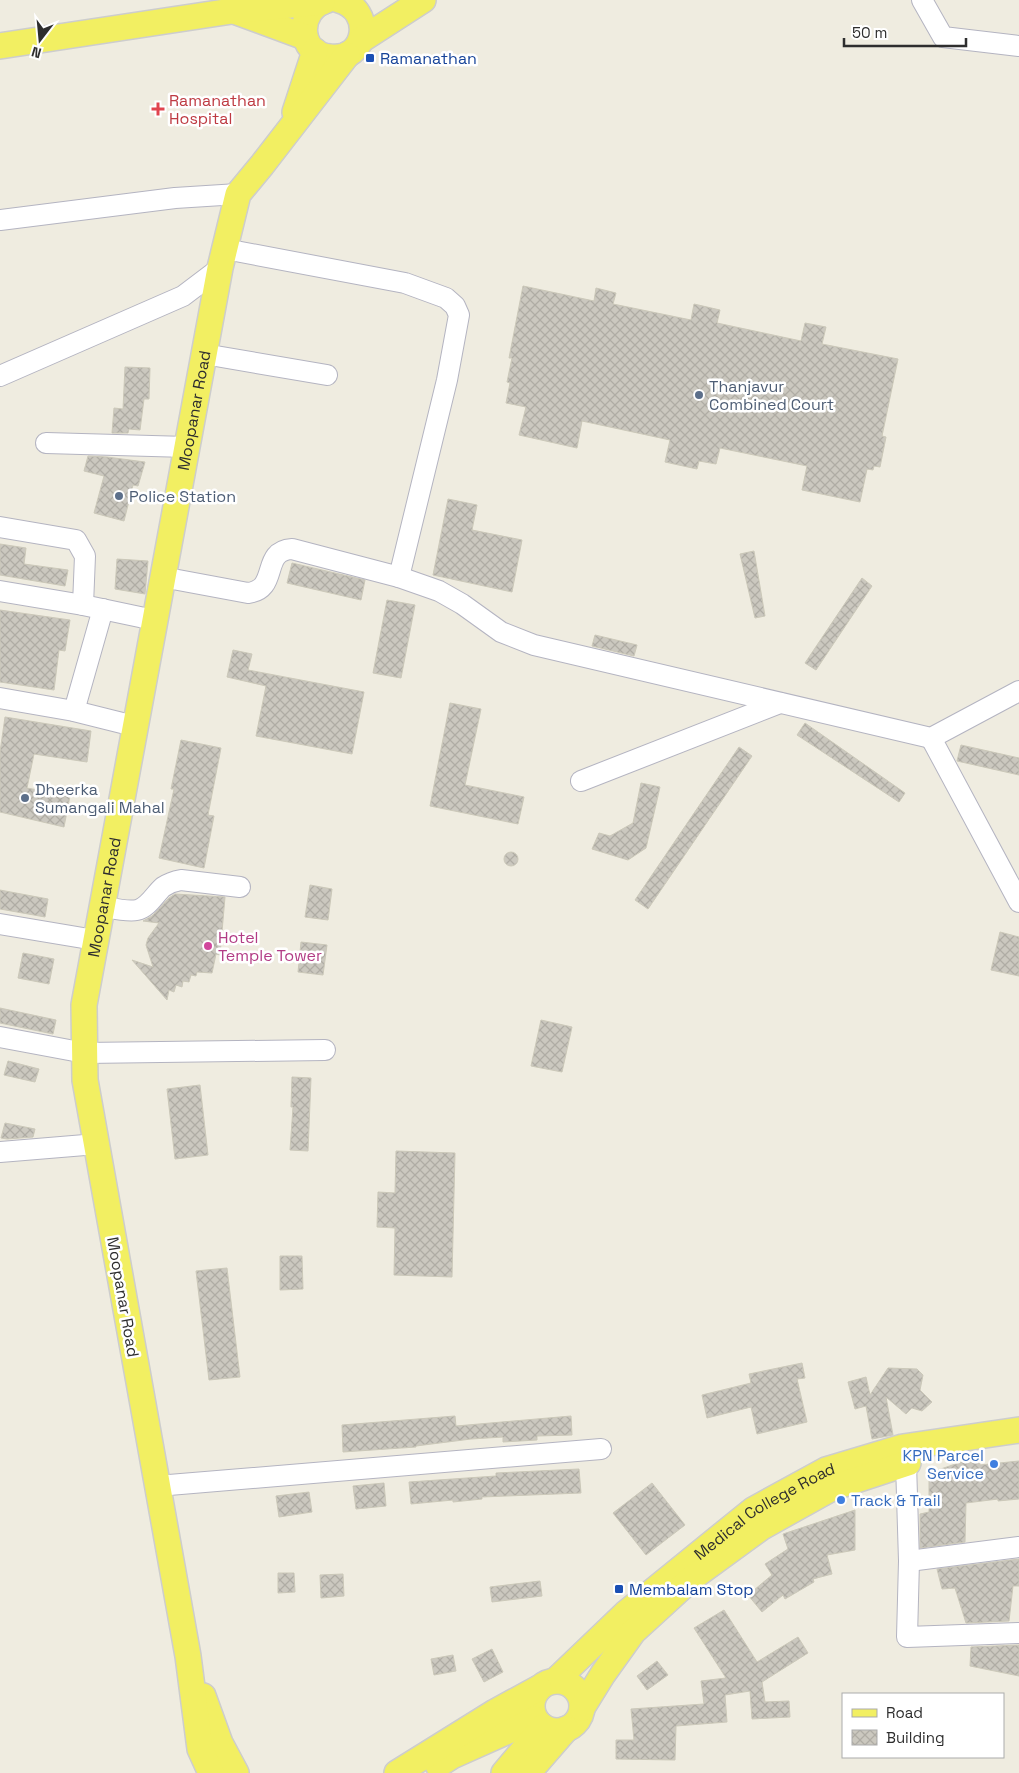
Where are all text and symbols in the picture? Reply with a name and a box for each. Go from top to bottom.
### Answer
north arrow [15,15,65,65]
scale bar [844,15,966,47]
text: 50 m [852,23,887,42]
text: N [29,43,43,62]
place label: Ramanathan [380,48,477,69]
marker: Ramanathan [364,52,376,64]
place label: Ramanathan Hospital [169,90,266,129]
marker: Ramanathan Hospital [151,102,165,116]
street label: Moopanar Road [172,349,215,472]
place label: Thanjavur Combined Court [709,376,834,415]
marker: Thanjavur Combined Court [693,389,705,401]
place label: Police Station [129,486,236,507]
marker: Police Station [113,490,125,502]
place label: Dheerka Sumangali Mahal [35,779,165,818]
marker: Dheerka Sumangali Mahal [19,792,31,804]
street label: Moopanar Road [83,835,125,959]
place label: Hotel Temple Tower [218,927,322,966]
marker: Hotel Temple Tower [202,940,214,952]
street label: Moopanar Road [102,1235,144,1359]
place label: KPN Parcel Service [903,1445,984,1484]
street label: Medical College Road [689,1458,837,1564]
marker: KPN Parcel Service [988,1458,1000,1470]
place label: Track & Trail [851,1490,941,1511]
marker: Track & Trail [835,1494,847,1506]
place label: Membalam Stop [629,1579,754,1600]
marker: Membalam Stop [613,1583,625,1595]
legend [842,1693,1004,1758]
text: Road [886,1703,923,1722]
text: Building [886,1728,945,1747]

